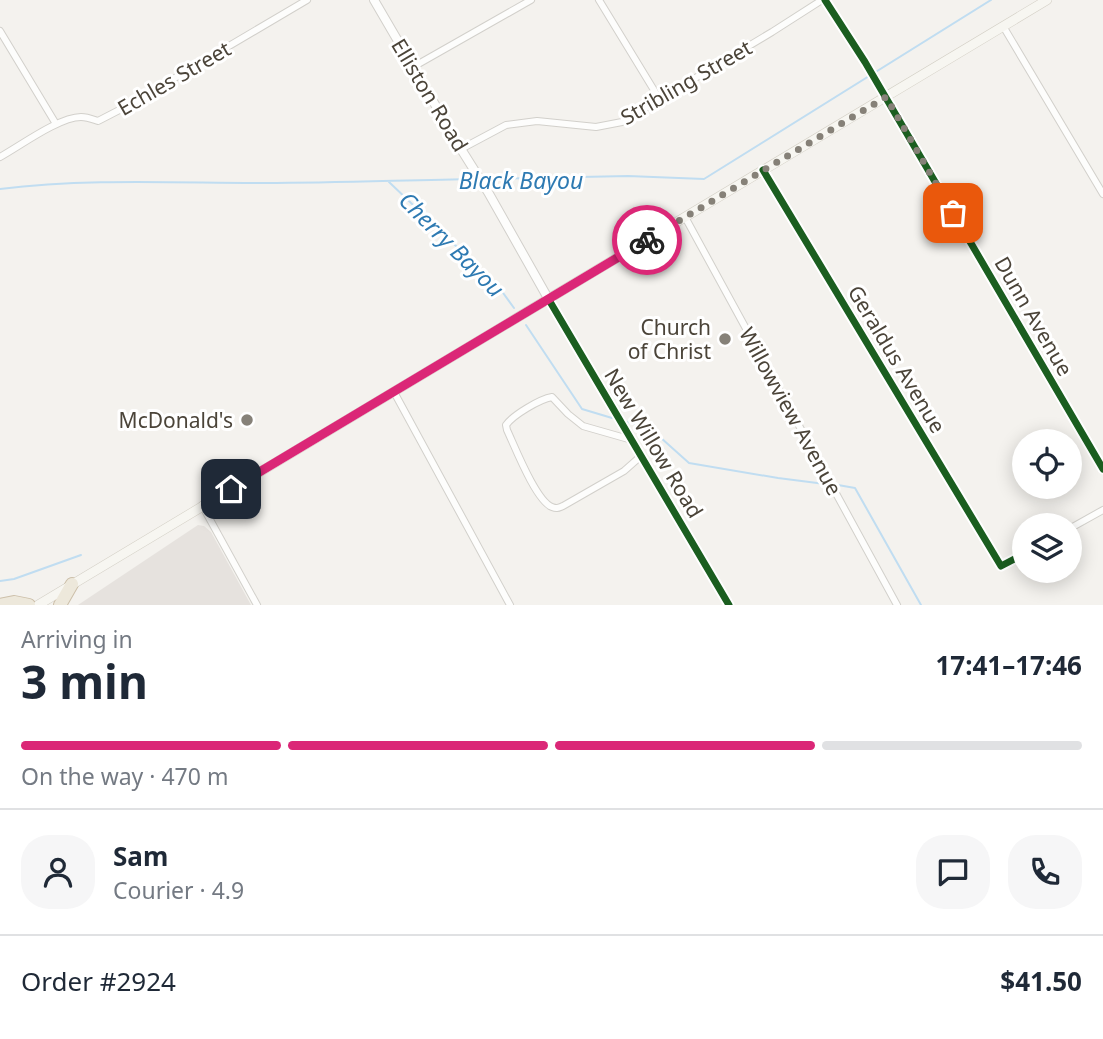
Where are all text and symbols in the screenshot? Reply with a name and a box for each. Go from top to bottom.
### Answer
street label: Elliston Road [385,33,475,157]
street label: Stribling Street [615,33,757,131]
street label: Echles Street [112,34,236,122]
water label: Black Bayou [459,164,583,196]
pin [923,183,983,243]
water label: Cherry Bayou [392,184,512,304]
icon: bag [934,194,972,232]
courier [612,205,682,275]
icon: bike [628,221,666,259]
street label: Dunn Avenue [989,251,1079,381]
street label: Geraldus Avenue [842,280,952,438]
place label: Church of Christ [628,313,711,365]
street label: Willowview Avenue [733,322,849,500]
marker: Church of Christ [717,331,733,347]
street label: New Willow Road [598,363,710,523]
place label: McDonald's [119,406,233,434]
marker: McDonald's [239,412,255,428]
map controls [1012,429,1082,583]
button: locate [1012,429,1082,499]
pin [201,459,261,519]
icon: home [212,470,250,508]
button: layers [1012,513,1082,583]
text: Arriving in [21,623,133,655]
text: 17:41–17:46 [935,647,1082,683]
text: 3 min [21,650,148,712]
text: On the way · 470 m [21,760,228,792]
button: person [21,835,95,909]
button: chat [916,835,990,909]
button: phone [1008,835,1082,909]
text: Sam [113,838,168,874]
text: Courier · 4.9 [113,874,244,906]
text: Order #2924 [21,963,176,999]
text: $41.50 [1000,963,1082,999]

